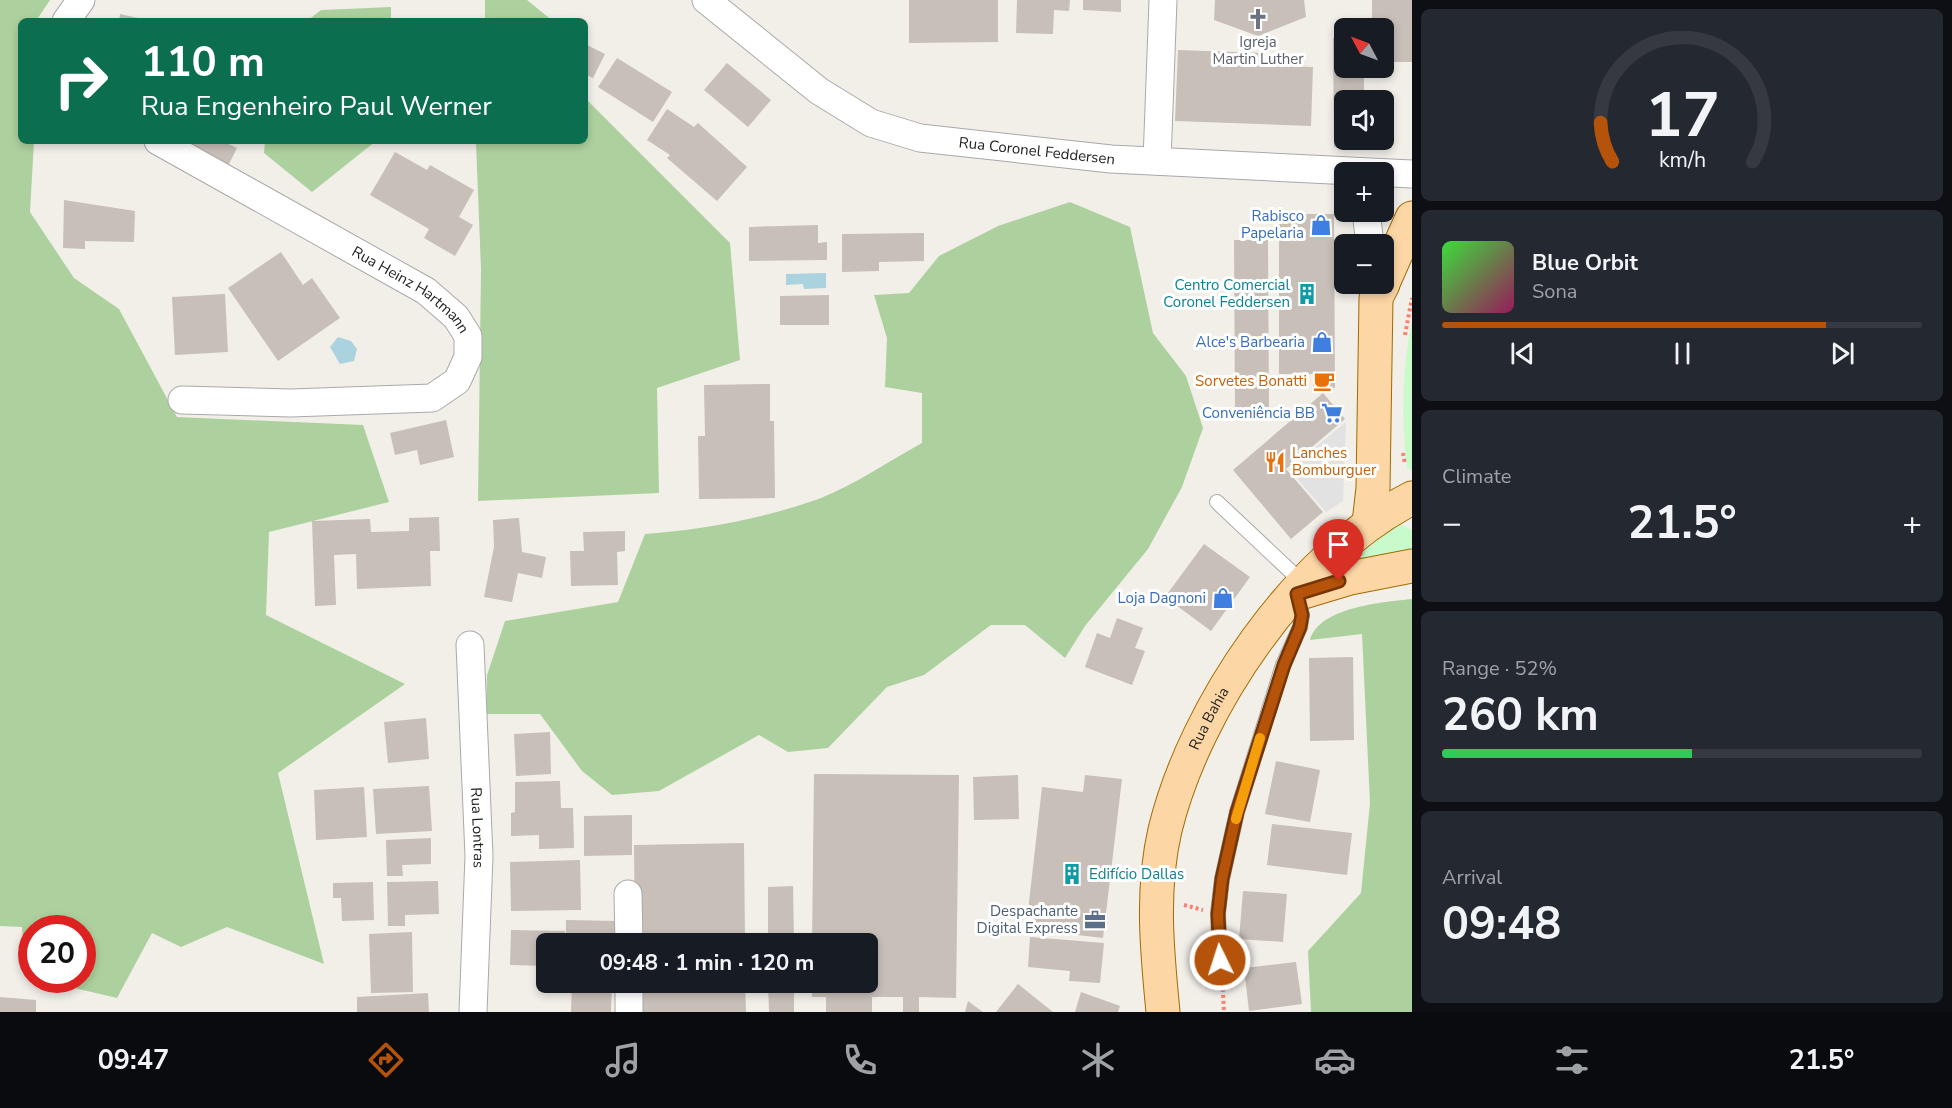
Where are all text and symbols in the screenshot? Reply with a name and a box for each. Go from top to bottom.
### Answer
church icon: Igreja Martin Luther [1246,7,1270,31]
north arrow [1334,18,1394,78]
map controls [1334,18,1394,294]
place label: Igreja Martin Luther [1212,32,1304,69]
text: 110 m [141,34,265,91]
icon: right [42,42,120,120]
text: 17 [1645,73,1719,158]
text: Rua Engenheiro Paul Werner [141,88,492,125]
button: sound [1334,90,1394,150]
street label: Rua Coronel Feddersen [958,132,1116,169]
text: km/h [1658,145,1706,175]
button: + [1334,162,1394,222]
place label: Rabisco Papelaria [1241,206,1304,243]
shop icon: Rabisco Papelaria [1309,213,1333,237]
button: − [1334,234,1394,294]
street label: Rua Heinz Hartmann [348,241,474,337]
text: Blue Orbit [1532,248,1638,278]
place label: Centro Comercial Coronel Feddersen [1163,275,1291,312]
text: Sona [1532,278,1577,305]
building icon: Centro Comercial Coronel Feddersen [1295,282,1319,306]
shop icon: Alce's Barbearia [1310,330,1334,354]
place label: Alce's Barbearia [1196,332,1305,352]
icon: previous [1506,337,1539,370]
icon: pause [1666,337,1699,370]
icon: next [1826,337,1859,370]
cafe icon: Sorvetes Bonatti [1312,369,1336,393]
place label: Sorvetes Bonatti [1195,371,1307,391]
supermarket icon: Conveniência BB [1320,401,1344,425]
place label: Conveniência BB [1202,403,1315,423]
place label: Lanches Bomburguer [1292,443,1377,480]
restaurant icon: Lanches Bomburguer [1263,450,1287,474]
text: Climate [1442,463,1511,490]
text: 21.5° [1627,493,1737,554]
text: − [1442,501,1462,546]
text: + [1902,501,1922,546]
pin [1313,519,1364,581]
icon: arrive [1322,528,1355,561]
shop icon: Loja Dagnoni [1211,586,1235,610]
place label: Loja Dagnoni [1118,588,1206,608]
text: Range · 52% [1442,655,1557,682]
street label: Rua Bahia [1184,683,1233,753]
text: 260 km [1442,685,1599,746]
street label: Rua Lontras [466,787,489,869]
building icon: Edifício Dallas [1060,862,1084,886]
place label: Edifício Dallas [1089,864,1184,884]
text: Arrival [1442,864,1502,891]
text: 09:48 [1442,894,1561,955]
place label: Despachante Digital Express [977,901,1078,938]
office icon: Despachante Digital Express [1083,908,1107,932]
speed limit sign: 20 [18,915,96,993]
position arrow [1188,928,1252,992]
text: 09:48 · 1 min · 120 m [600,948,814,978]
icon: directions [365,1039,407,1081]
icon: music [602,1039,644,1081]
icon: phone [839,1039,881,1081]
icon: climate [1077,1039,1119,1081]
icon: car [1314,1039,1356,1081]
icon: filters [1551,1039,1593,1081]
text: 09:47 [98,1042,169,1079]
text: 21.5° [1789,1042,1854,1079]

